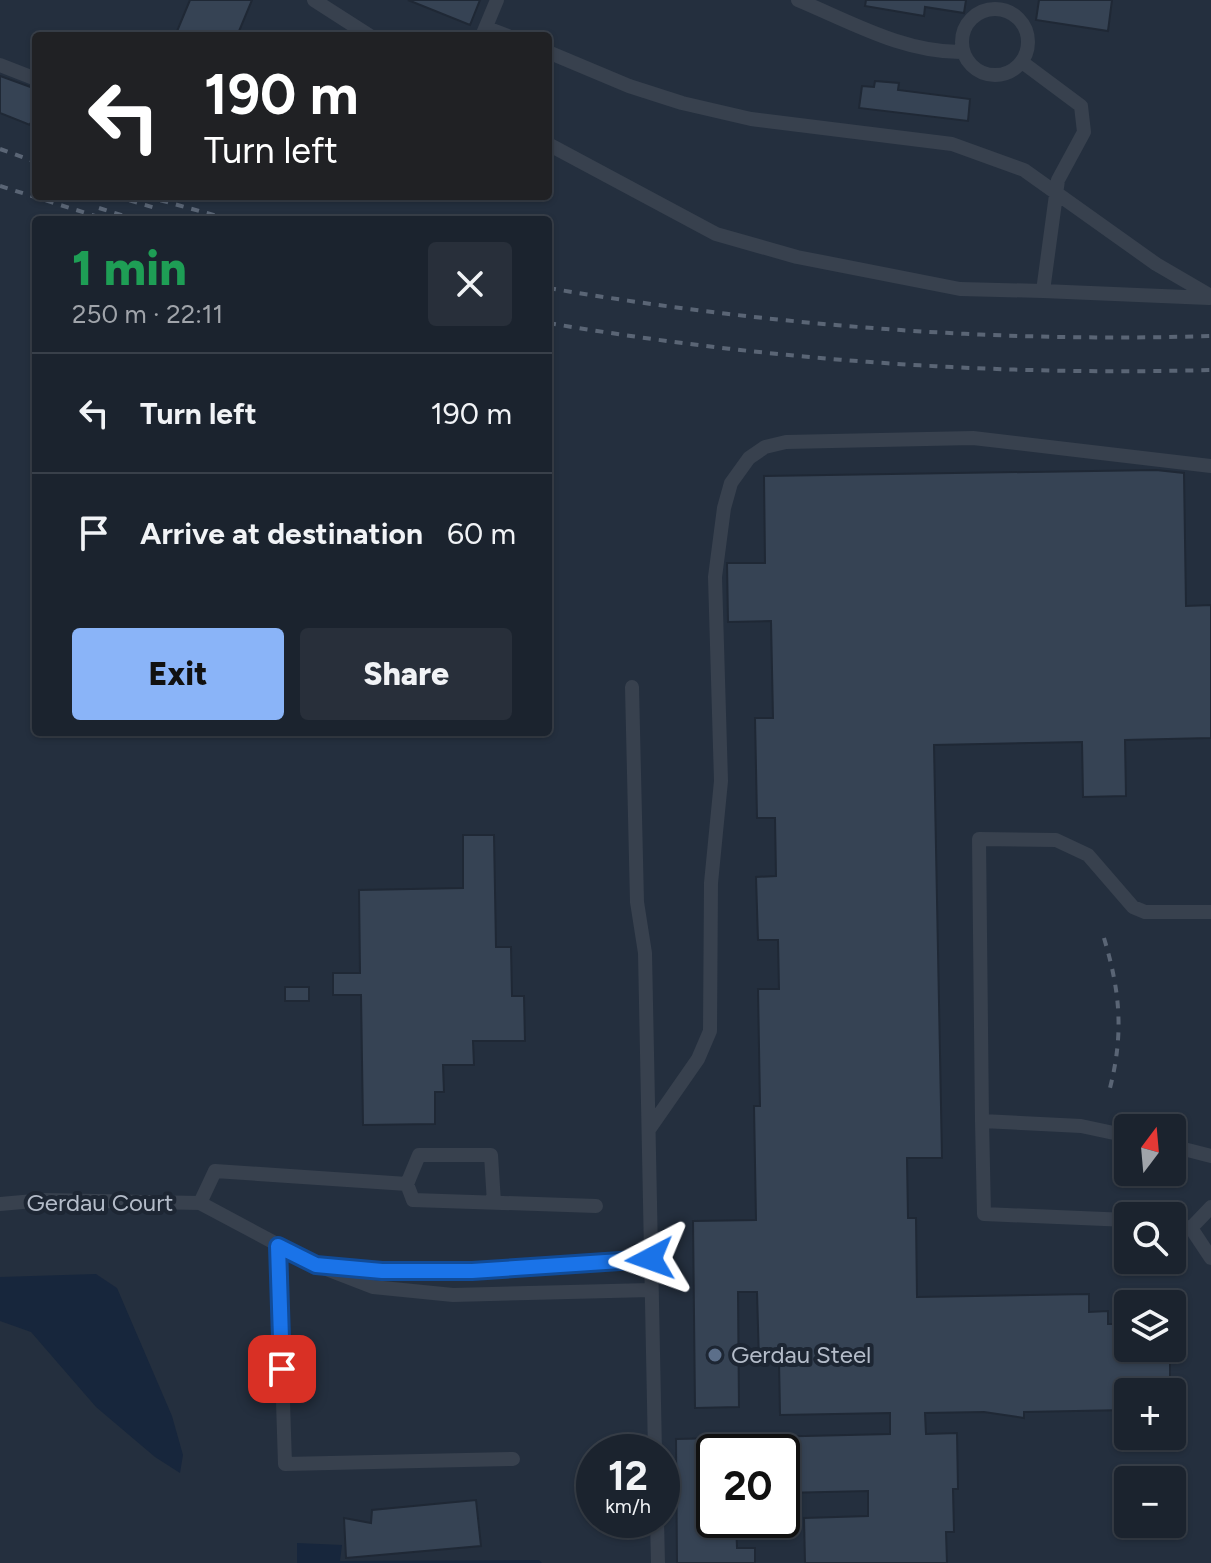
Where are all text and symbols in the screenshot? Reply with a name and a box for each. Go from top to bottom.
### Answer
text: 190 m [204,61,359,128]
icon: left [72,64,176,168]
text: Turn left [204,129,338,172]
text: 1 min [72,239,187,297]
button: close [428,242,512,326]
text: 250 m · 22:11 [72,298,223,330]
icon: left [72,391,116,435]
text: Turn left [140,395,257,432]
text: 190 m [430,395,512,432]
icon: arrive [72,511,116,555]
text: Arrive at destination [140,515,423,552]
text: 60 m [447,515,516,552]
button: Exit [72,628,284,720]
button: Share [300,628,512,720]
north arrow [1114,1114,1186,1186]
map controls [1114,1114,1186,1538]
street label: Gerdau Court [27,1188,173,1217]
button: search [1114,1202,1186,1274]
position arrow [608,1217,692,1301]
button: layers [1114,1290,1186,1362]
pin [248,1335,316,1403]
place label: Gerdau Steel [731,1340,871,1369]
marker: Gerdau Steel [706,1346,724,1364]
icon: arrive [260,1347,304,1391]
button: + [1114,1378,1186,1450]
speed limit sign: 20 [696,1434,800,1538]
text: 12 [608,1452,648,1500]
button: − [1114,1466,1186,1538]
text: km/h [605,1494,651,1518]

